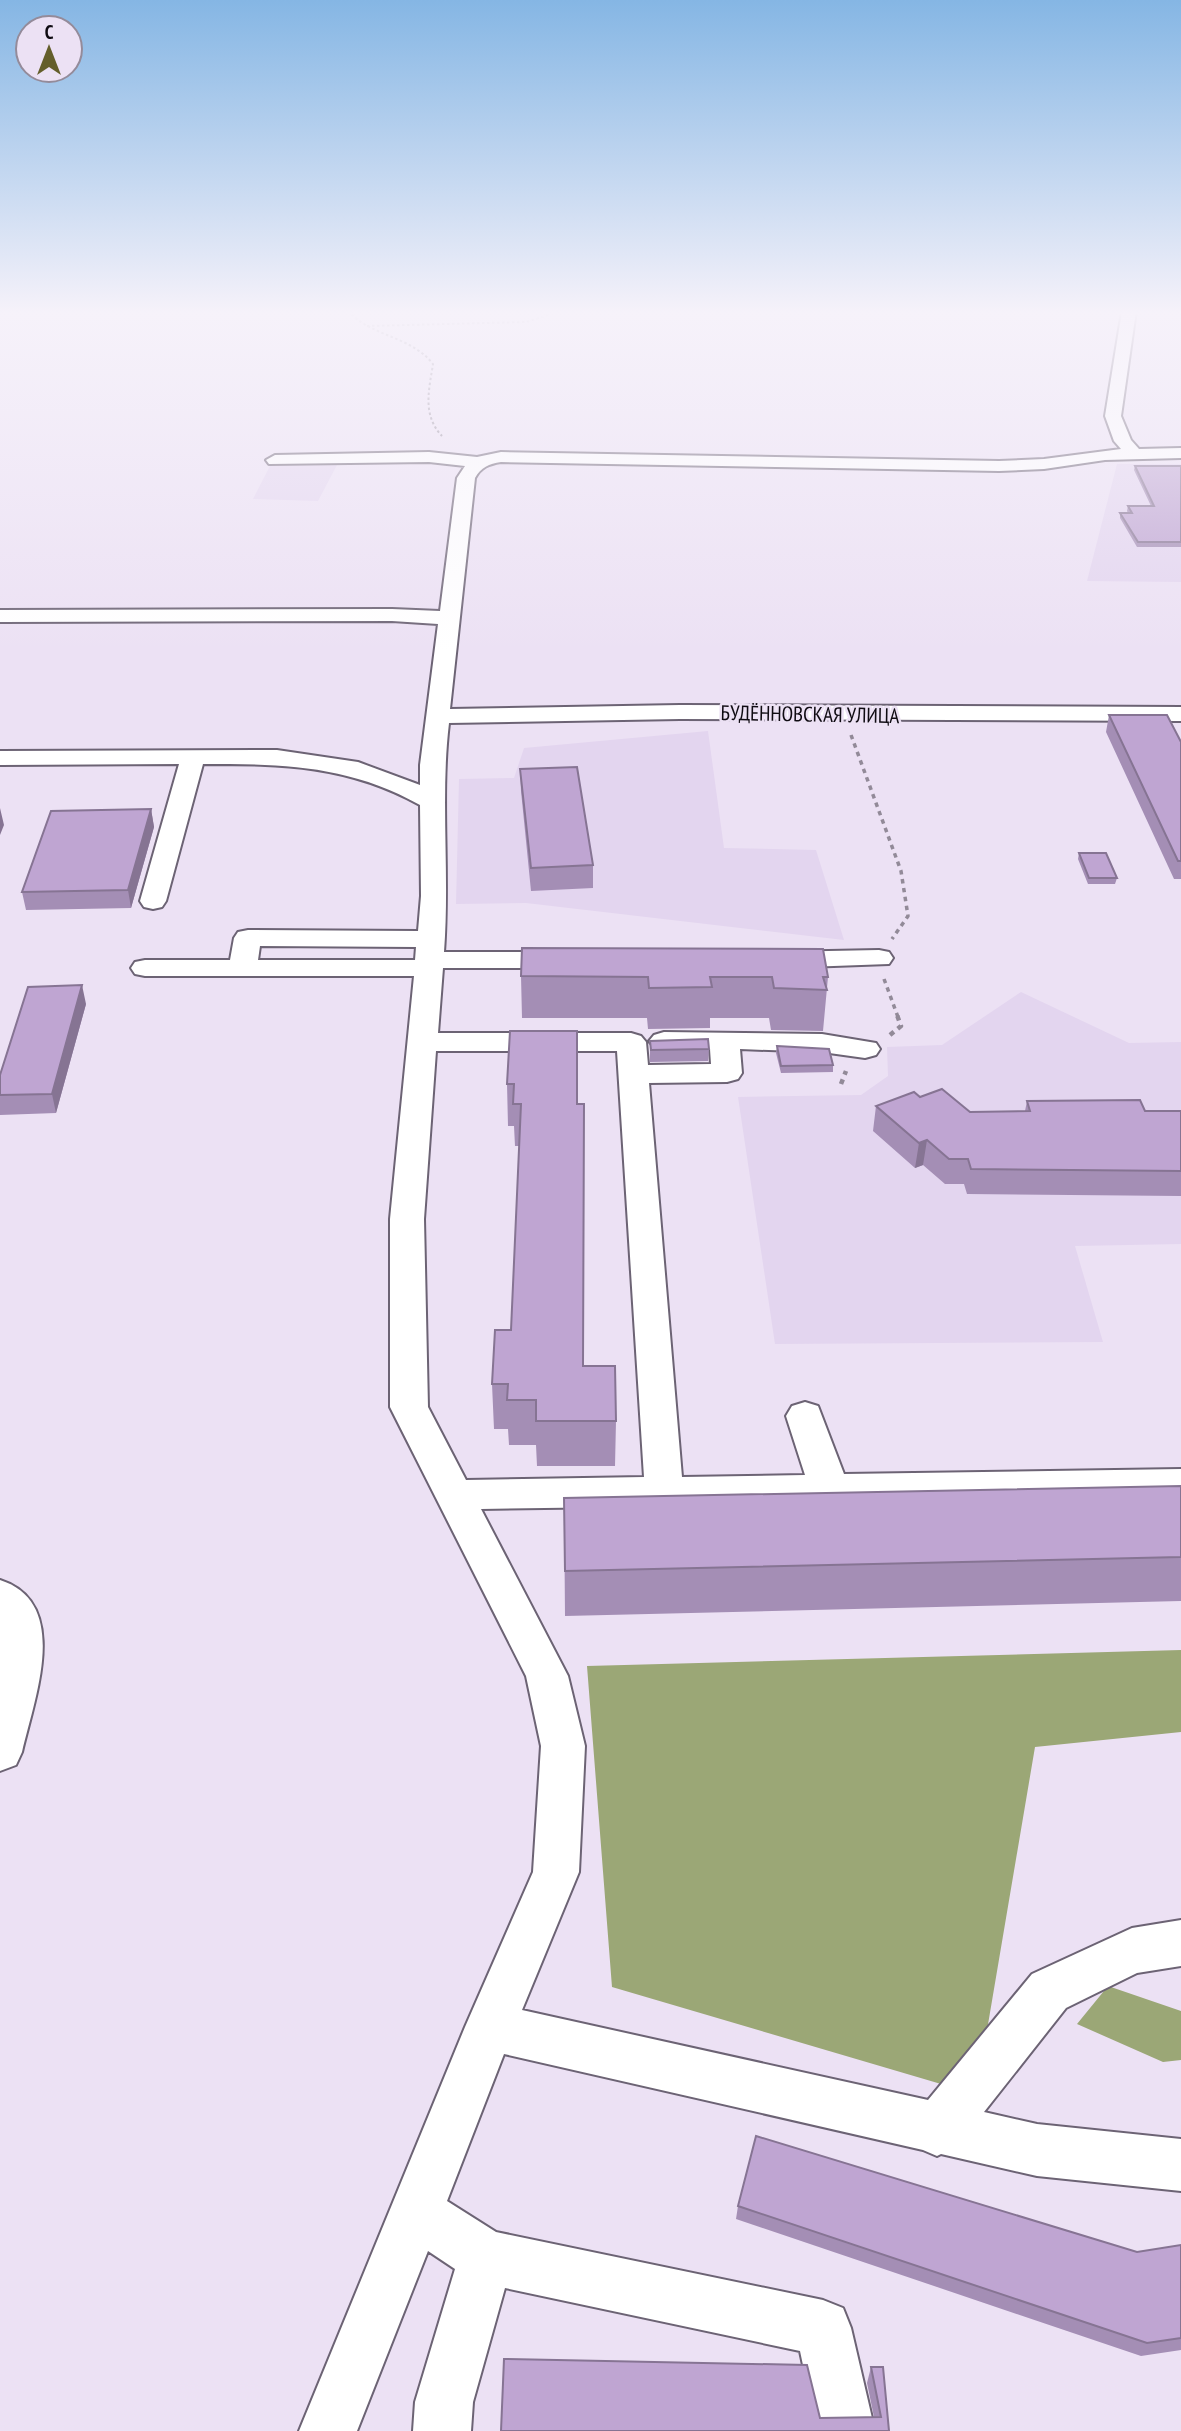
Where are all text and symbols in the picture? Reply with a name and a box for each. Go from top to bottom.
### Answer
north arrow [14,14,84,84]
text: С [45,20,54,44]
street label: БУДЁННОВСКАЯ УЛИЦА [720,699,900,729]

